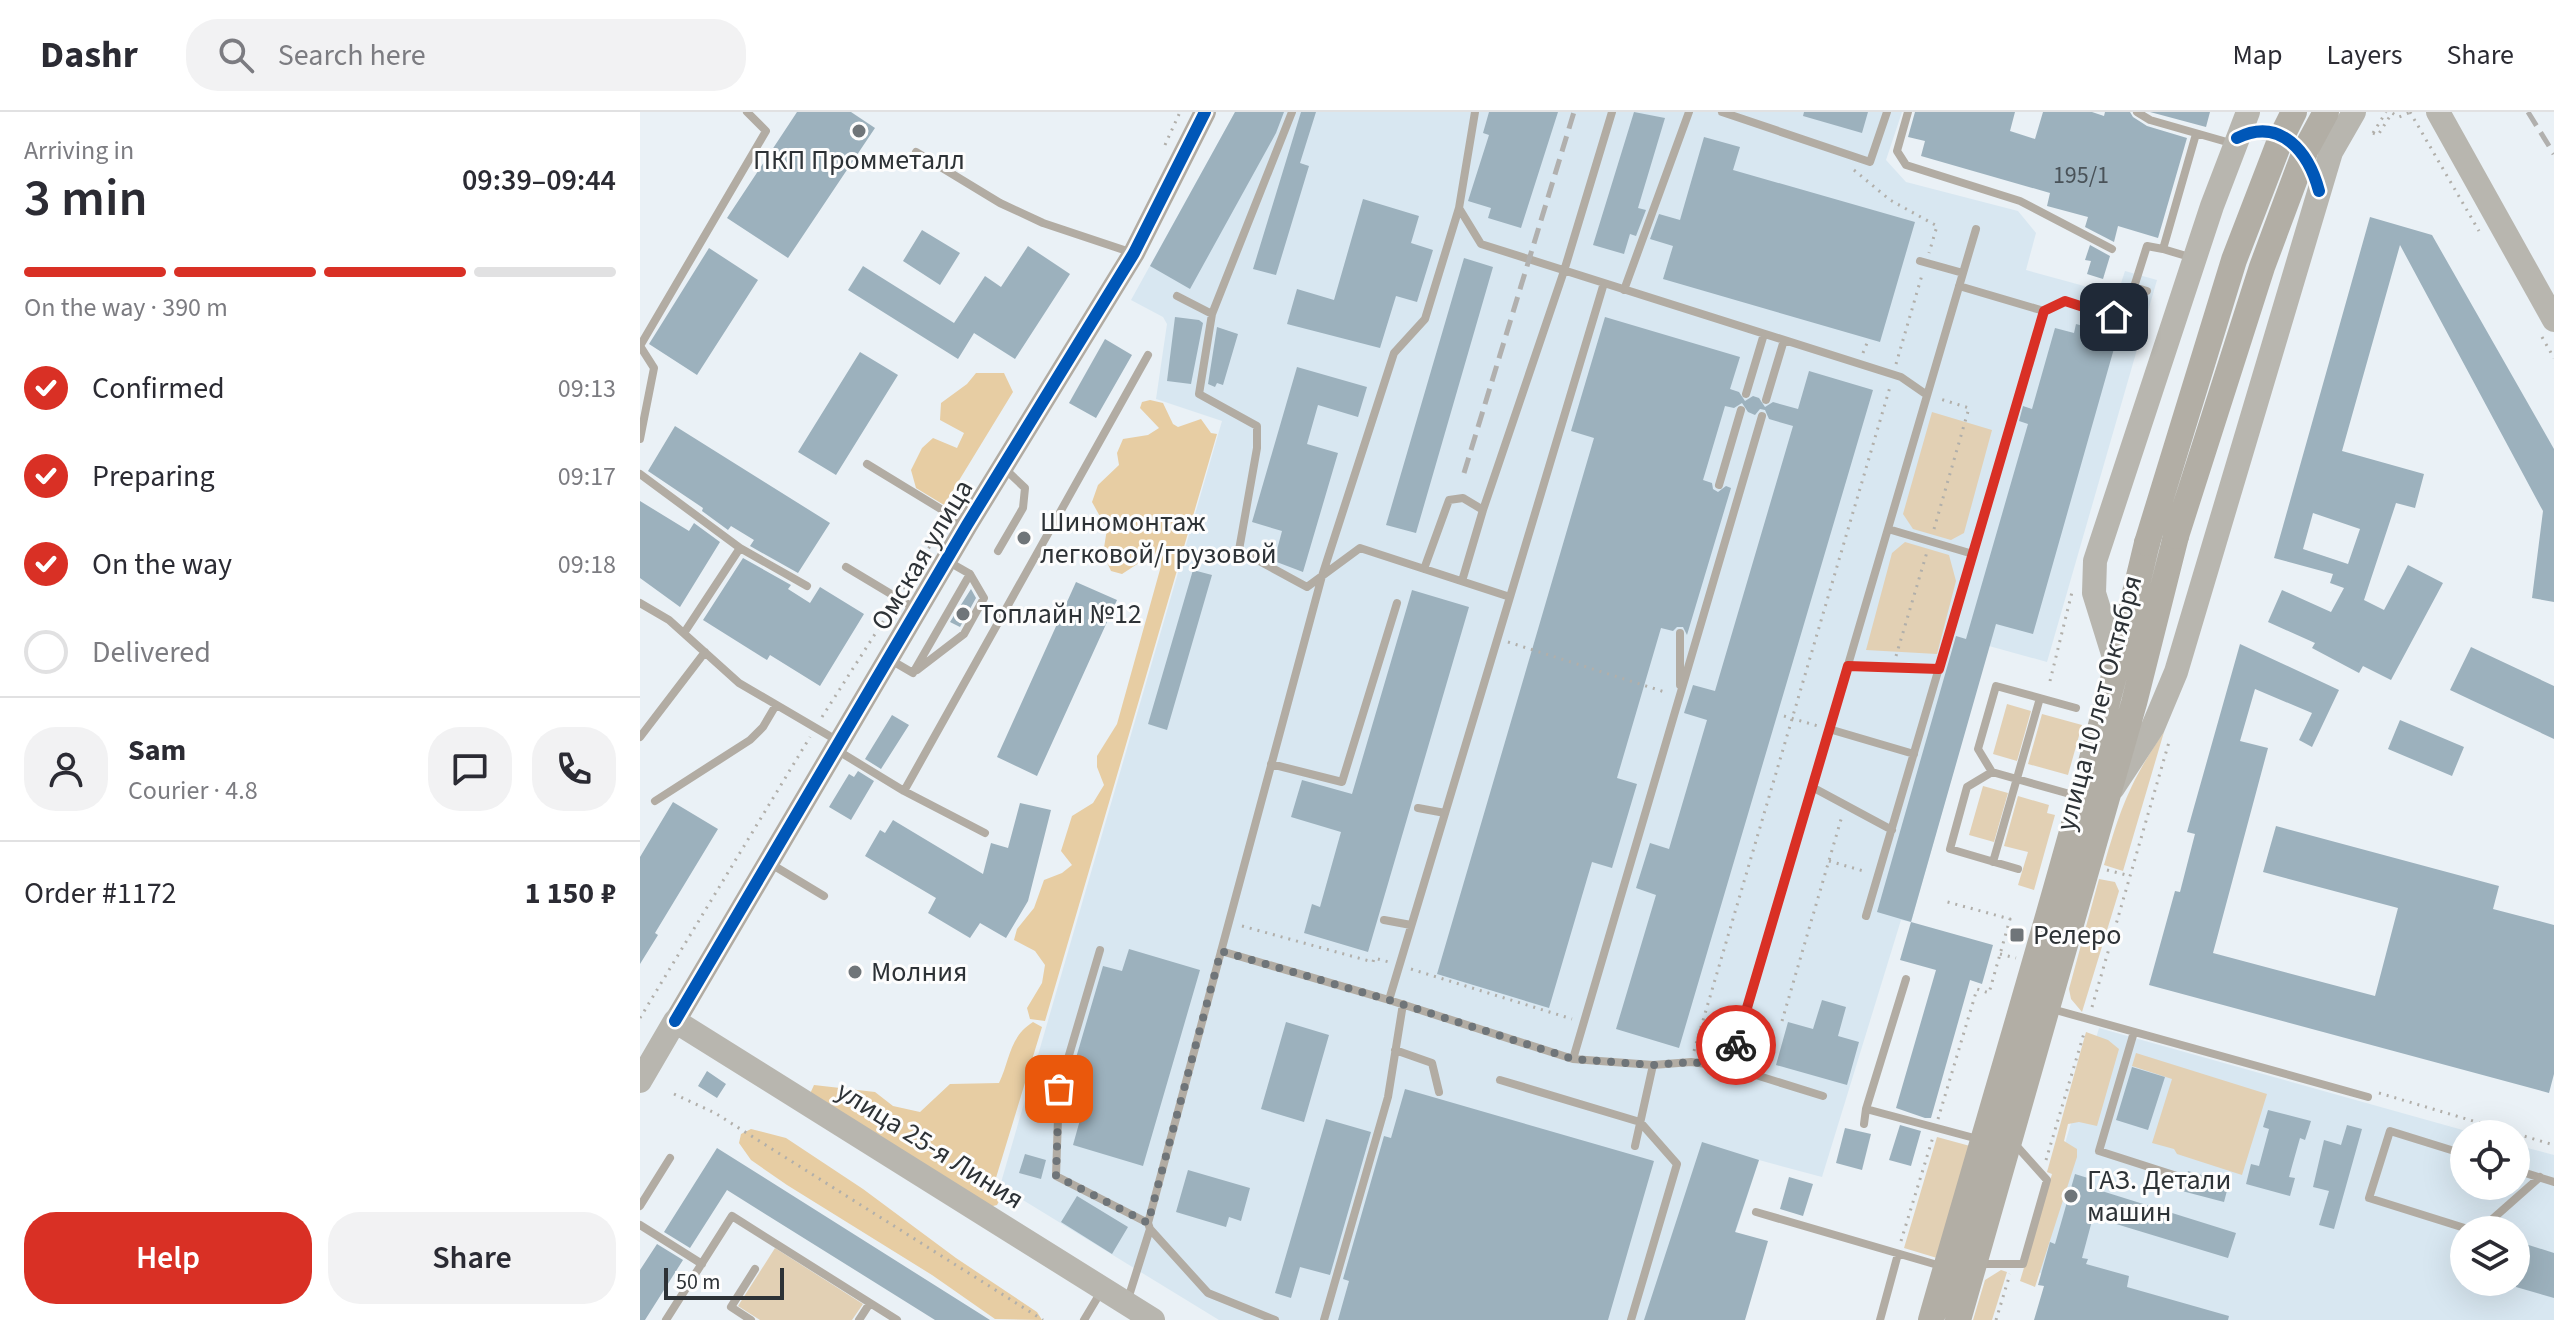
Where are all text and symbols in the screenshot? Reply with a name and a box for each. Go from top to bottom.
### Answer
search box [186,19,746,91]
text: Dashr [40,28,138,82]
icon: search [214,33,258,77]
text: Search here [278,34,426,77]
text: Map [2232,35,2282,75]
text: Layers [2326,35,2402,75]
text: Share [2446,35,2514,75]
marker: ПКП Промметалл [850,122,868,140]
text: Arriving in [24,132,134,169]
place label: ПКП Промметалл [753,140,965,180]
house number: 195/1 [2053,158,2109,193]
text: 09:39–09:44 [462,159,616,202]
text: 3 min [24,162,148,236]
pin [2080,283,2148,351]
text: On the way · 390 m [24,289,228,326]
icon: home [2092,295,2136,339]
icon: check [24,366,68,410]
text: Confirmed [92,367,225,410]
text: 09:13 [558,370,616,407]
icon: check [24,454,68,498]
text: Preparing [92,455,215,498]
text: 09:17 [558,458,616,495]
street label: Омская улица [861,472,983,638]
place label: Шиномонтаж легковой/грузовой [1040,502,1277,574]
marker: Шиномонтаж легковой/грузовой [1015,529,1033,547]
icon: check [24,542,68,586]
text: On the way [92,543,232,586]
text: 09:18 [558,546,616,583]
street label: улица 10 лет Октября [2046,571,2152,835]
place label: Топлайн №12 [979,594,1142,634]
marker: Топлайн №12 [954,605,972,623]
text: Delivered [92,631,211,674]
button: person [24,727,108,811]
button: chat [428,727,512,811]
button: phone [532,727,616,811]
text: Sam [128,729,186,772]
text: Courier · 4.8 [128,772,258,809]
text: Order #1172 [24,872,177,915]
text: 1 150 ₽ [525,872,616,915]
place label: Релеро [2033,915,2122,955]
marker: Релеро [2008,926,2026,944]
place label: Молния [871,952,967,992]
marker: Молния [846,963,864,981]
courier [1696,1005,1776,1085]
icon: bike [1714,1023,1758,1067]
pin [1025,1055,1093,1123]
icon: bag [1037,1067,1081,1111]
street label: улица 25-я Линия [828,1071,1032,1219]
map controls [2450,1120,2530,1296]
button: locate [2450,1120,2530,1200]
place label: ГАЗ. Детали машин [2087,1160,2231,1232]
marker: ГАЗ. Детали машин [2062,1187,2080,1205]
button: Help [24,1212,312,1304]
button: Share [328,1212,616,1304]
button: layers [2450,1216,2530,1296]
scale bar [664,1264,784,1300]
text: 50 m [676,1266,721,1298]

